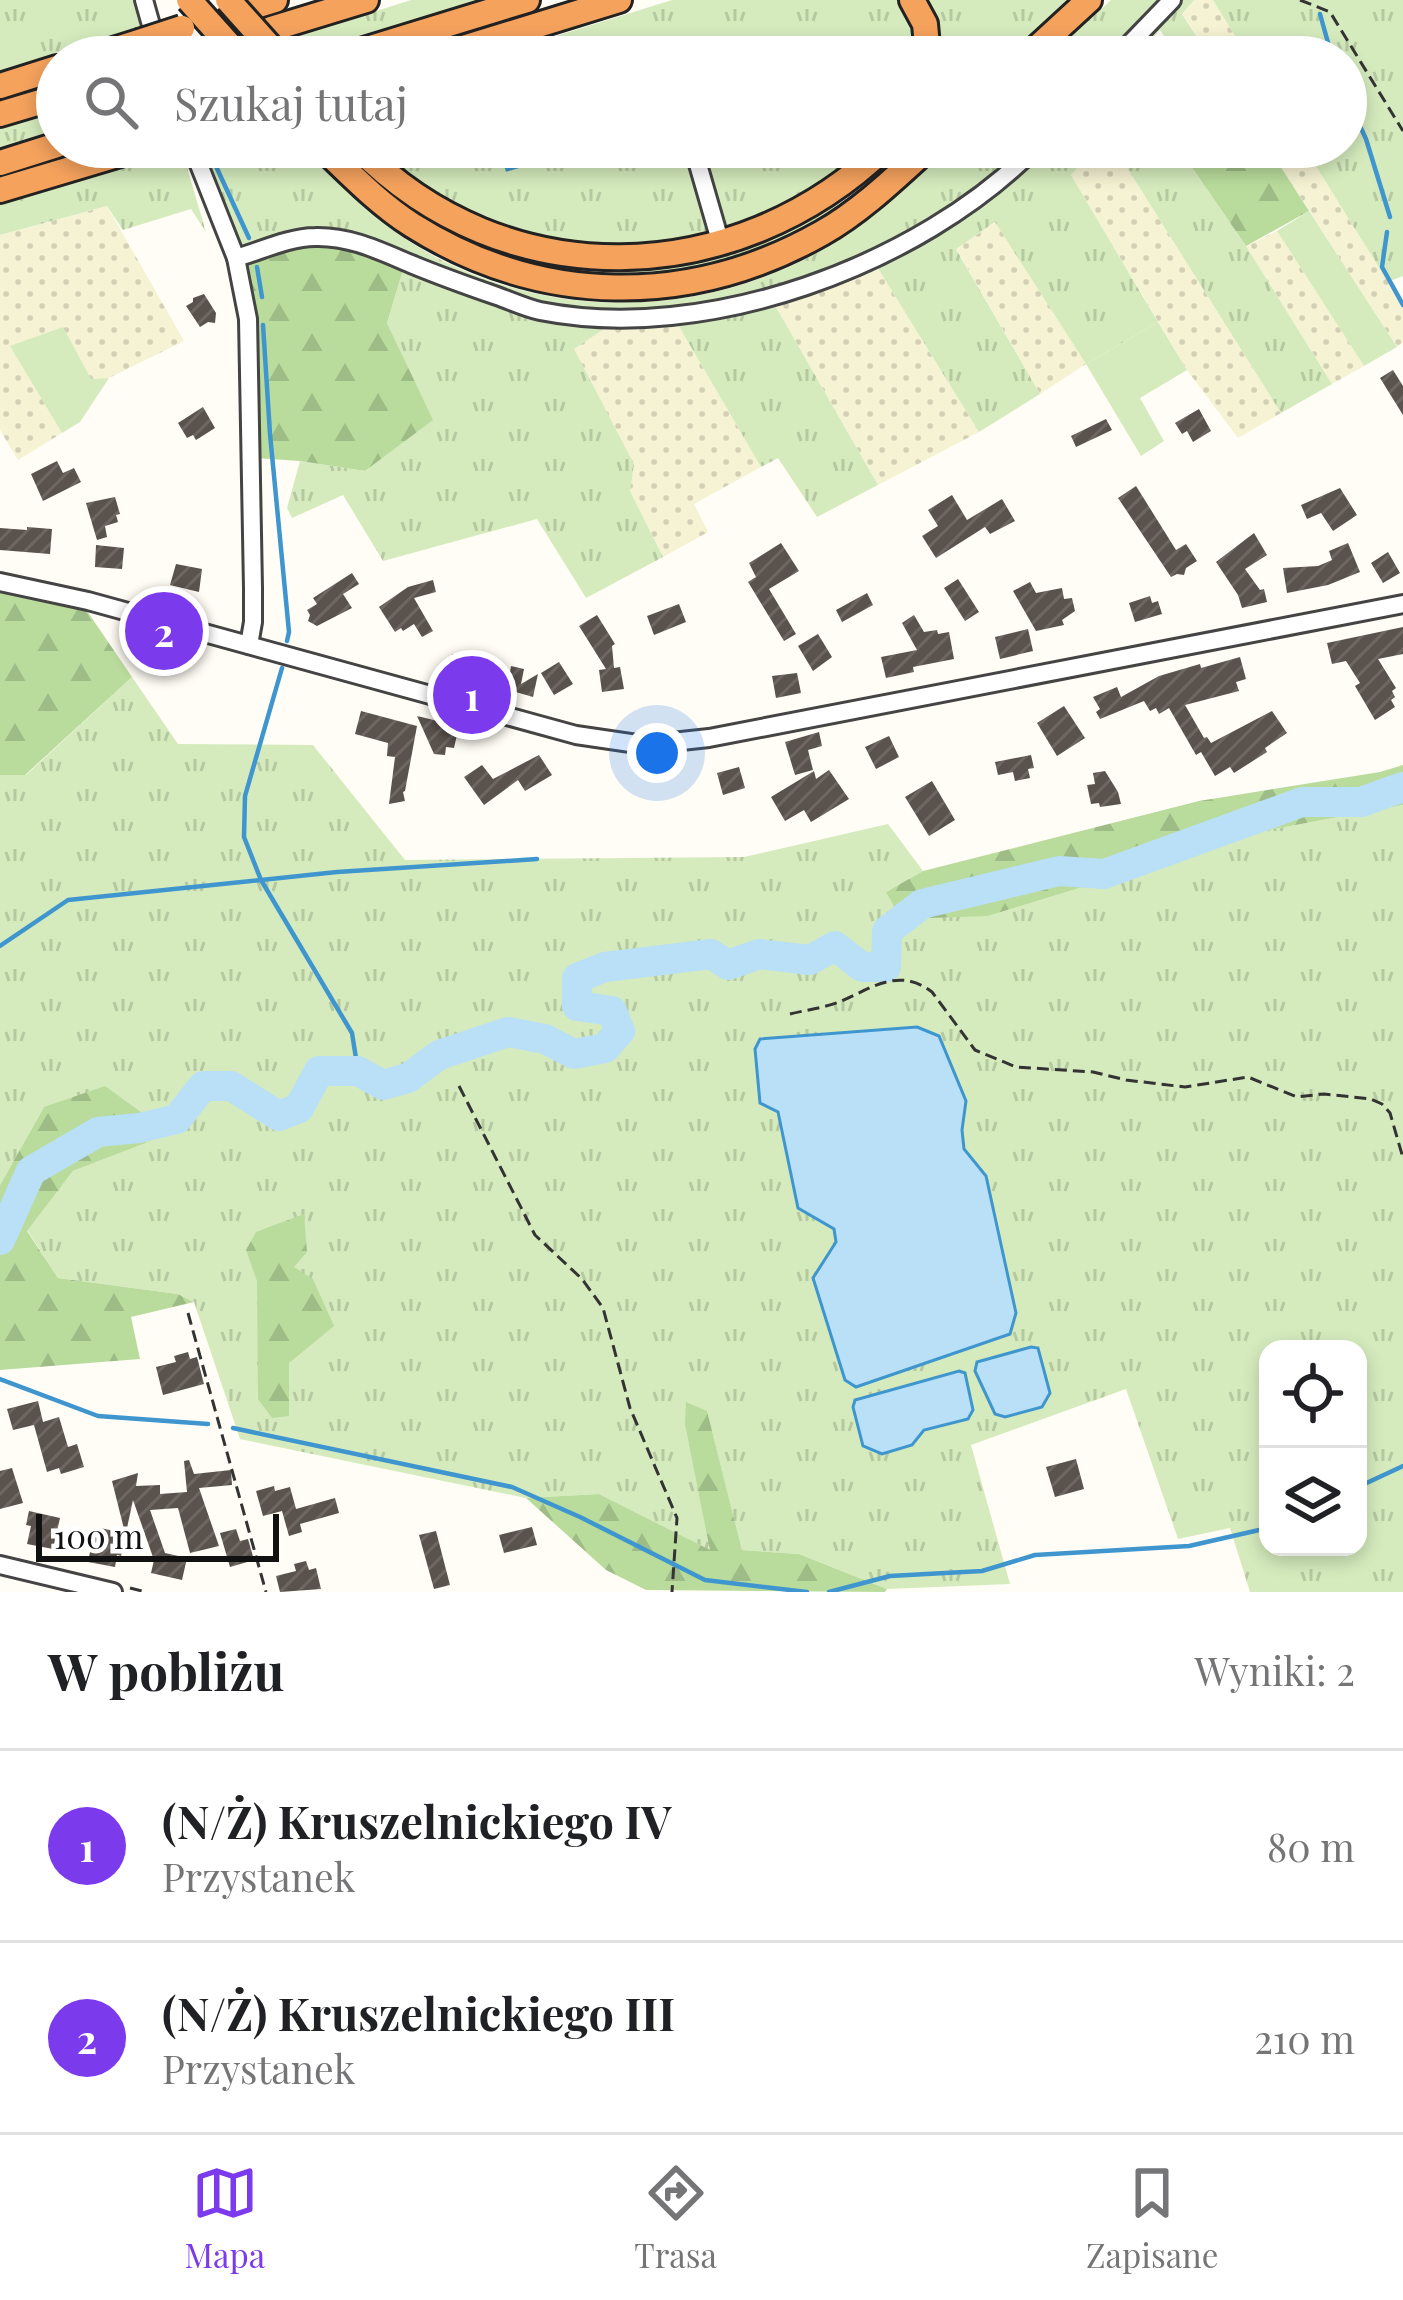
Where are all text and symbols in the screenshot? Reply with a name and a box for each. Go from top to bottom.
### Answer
search box [36,36,1367,168]
icon: search [78,69,144,135]
text: Szukaj tutaj [174,72,408,132]
pin: 2 [125,586,203,676]
pin: 1 [433,650,511,740]
your location [627,723,687,783]
map controls [1259,1340,1367,1556]
button: locate [1259,1340,1367,1448]
button: layers [1259,1448,1367,1556]
scale bar [36,1508,279,1561]
text: 100 m [54,1513,143,1557]
text: W pobliżu [48,1636,284,1704]
text: Wyniki: 2 [1194,1644,1355,1696]
text: (N/Ż) Kruszelnickiego IV [162,1790,671,1850]
text: 1 [80,1820,94,1872]
text: 80 m [1267,1820,1355,1872]
text: Przystanek [162,1850,355,1902]
text: (N/Ż) Kruszelnickiego III [162,1982,675,2042]
text: 2 [77,2012,97,2064]
text: 210 m [1254,2012,1355,2064]
text: Przystanek [162,2042,355,2094]
tab: Mapa [185,2160,265,2276]
tab: Trasa [634,2160,717,2276]
tab: Zapisane [1086,2160,1218,2276]

